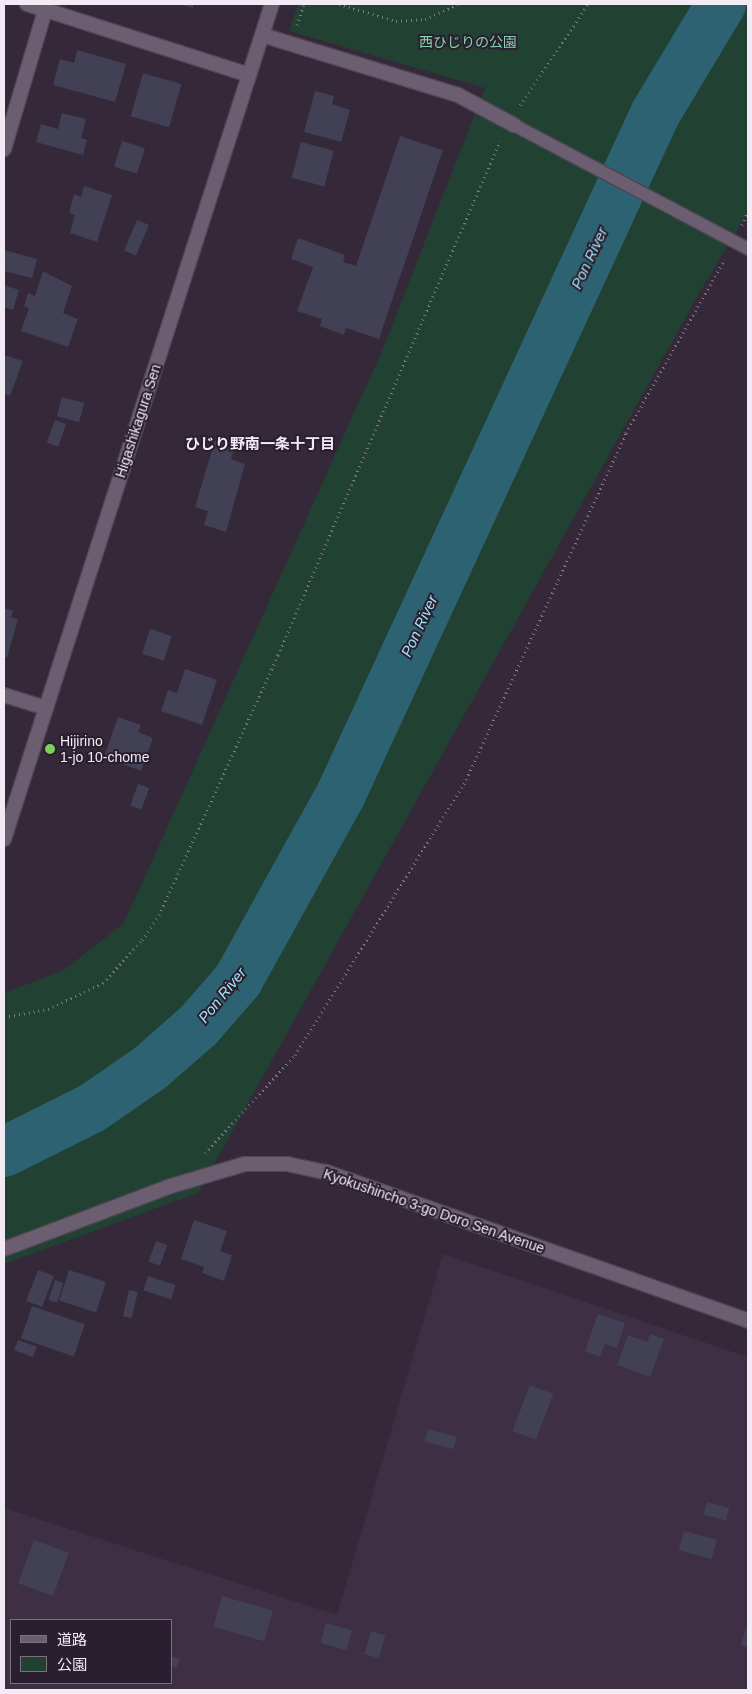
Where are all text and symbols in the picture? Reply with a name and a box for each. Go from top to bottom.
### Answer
park label: 西ひじりの公園 [419,34,517,50]
water label: Pon River [567,224,611,292]
street label: Higashikagura Sen [112,362,164,480]
district label: ひじり野南一条十丁目 [185,435,335,453]
water label: Pon River [397,592,441,660]
place label: Hijirino 1-jo 10-chome [60,733,149,766]
marker: Hijirino 1-jo 10-chome [44,743,56,755]
water label: Pon River [194,964,250,1026]
street label: Kyokushincho 3-go Doro Sen Avenue [321,1165,547,1257]
legend [10,1619,172,1684]
text: 道路 [57,1631,87,1648]
text: 公園 [57,1656,87,1673]

